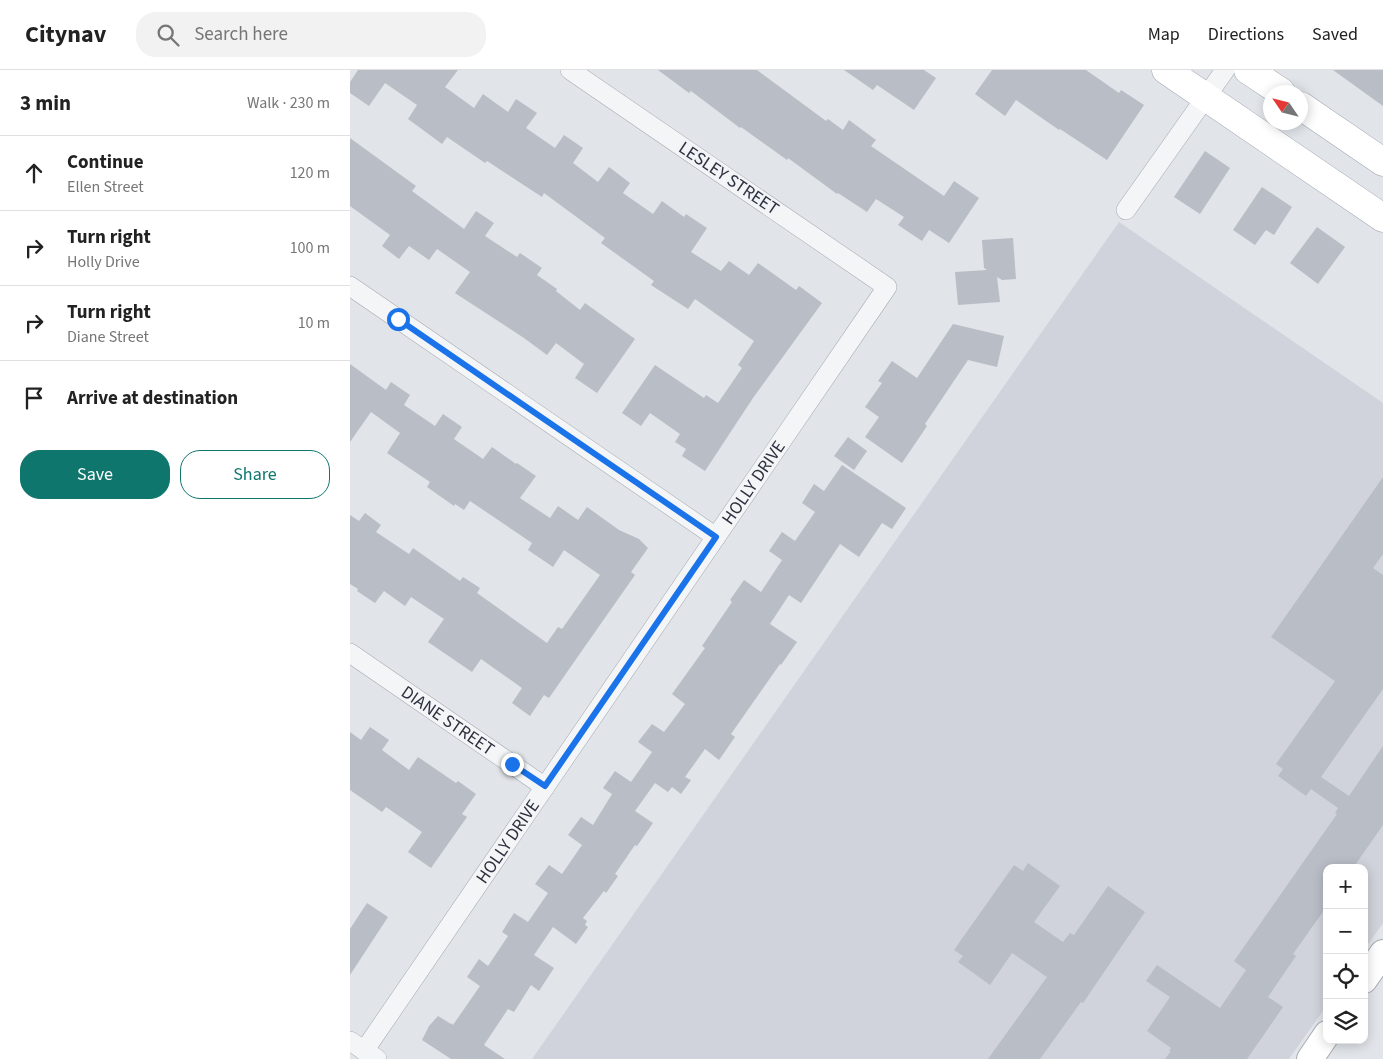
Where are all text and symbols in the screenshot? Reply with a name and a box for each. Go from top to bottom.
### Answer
search box [136,12,486,57]
text: Citynav [25,17,106,52]
icon: search [154,21,182,49]
text: Search here [194,21,288,48]
text: Map [1148,22,1180,47]
text: Directions [1208,22,1284,47]
text: Saved [1312,22,1358,47]
north arrow [1263,85,1308,130]
text: 3 min [20,88,71,118]
text: Walk · 230 m [247,92,330,114]
street label: LESLEY STREET [674,136,784,221]
text: Continue [67,149,144,176]
icon: ahead [20,159,48,187]
text: 120 m [290,162,330,184]
text: Ellen Street [67,176,144,198]
text: Turn right [67,224,151,251]
icon: right [20,234,48,262]
text: 100 m [290,237,330,259]
text: Holly Drive [67,251,140,273]
text: Turn right [67,299,151,326]
route start [387,308,410,331]
icon: right [20,309,48,337]
text: 10 m [298,312,330,334]
text: Diane Street [67,326,149,348]
icon: arrive [20,384,48,412]
text: Arrive at destination [67,385,238,412]
street label: HOLLY DRIVE [716,436,791,530]
button: Save [20,450,170,499]
button: Share [180,450,330,499]
street label: DIANE STREET [396,680,500,762]
route end [501,753,524,776]
street label: HOLLY DRIVE [470,795,546,889]
map controls [1323,864,1368,1044]
button: + [1323,864,1368,909]
button: − [1323,909,1368,954]
button: locate [1323,954,1368,999]
button: layers [1323,999,1368,1044]

